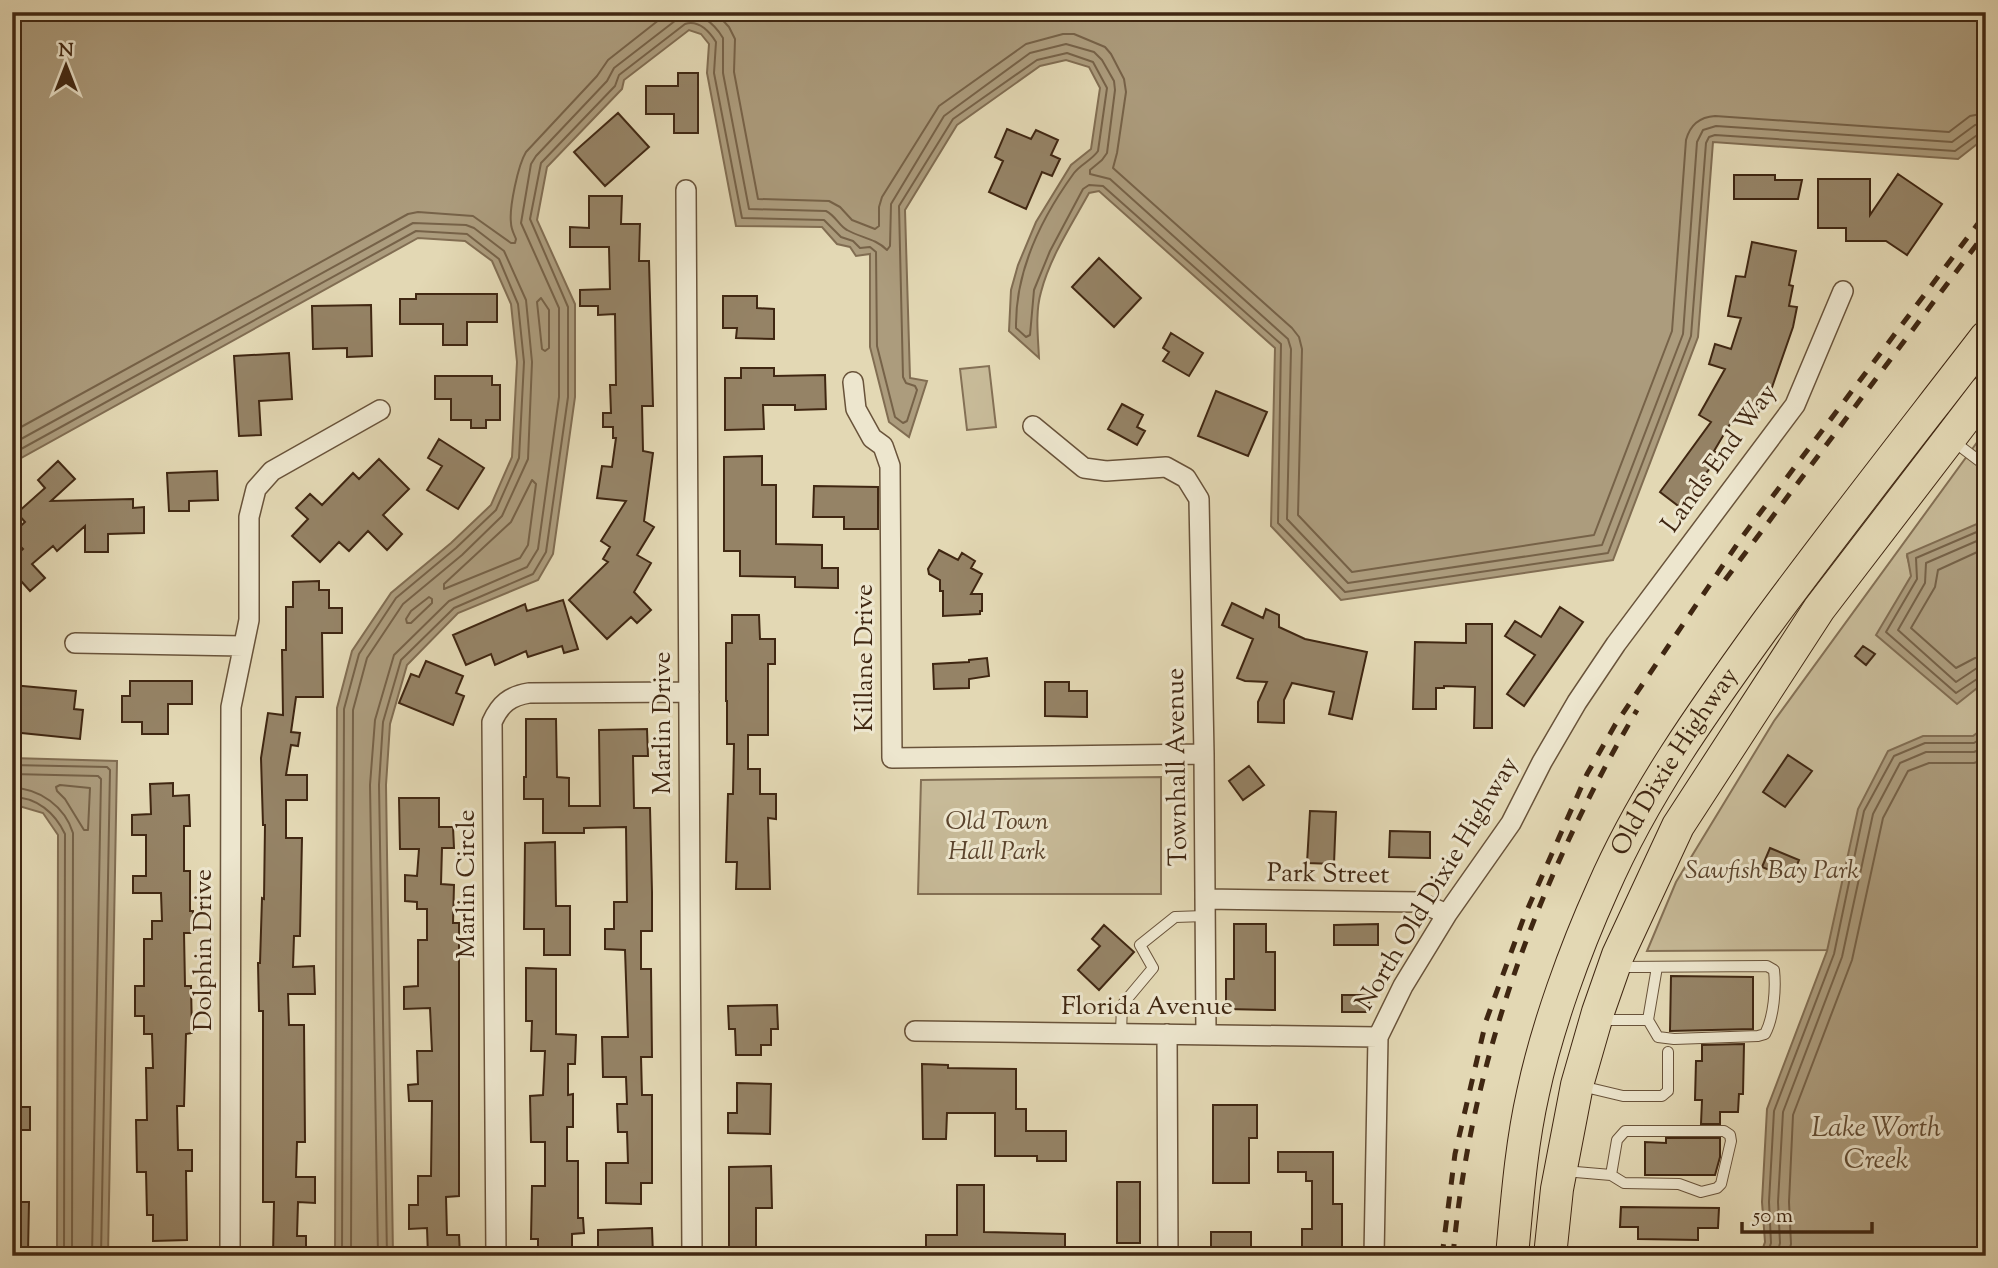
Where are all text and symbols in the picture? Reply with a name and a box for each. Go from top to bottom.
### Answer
north arrow [32,32,102,102]
text: N [58,38,74,65]
street label: Lands End Way [1653,377,1787,541]
street label: Killane Drive [847,584,884,732]
street label: Marlin Drive [645,651,682,795]
street label: Old Dixie Highway [1602,660,1748,862]
street label: Townhall Avenue [1158,667,1198,867]
street label: North Old Dixie Highway [1347,750,1529,1018]
park label: Old Town Hall Park [945,804,1049,871]
street label: Marlin Circle [449,809,486,959]
park label: Sawfish Bay Park [1685,853,1859,890]
street label: Park Street [1266,855,1390,895]
street label: Dolphin Drive [186,869,223,1031]
street label: Florida Avenue [1061,989,1233,1026]
water label: Lake Worth Creek [1811,1109,1941,1181]
scale bar [1742,1191,1872,1235]
text: 50 m [1752,1202,1793,1232]

